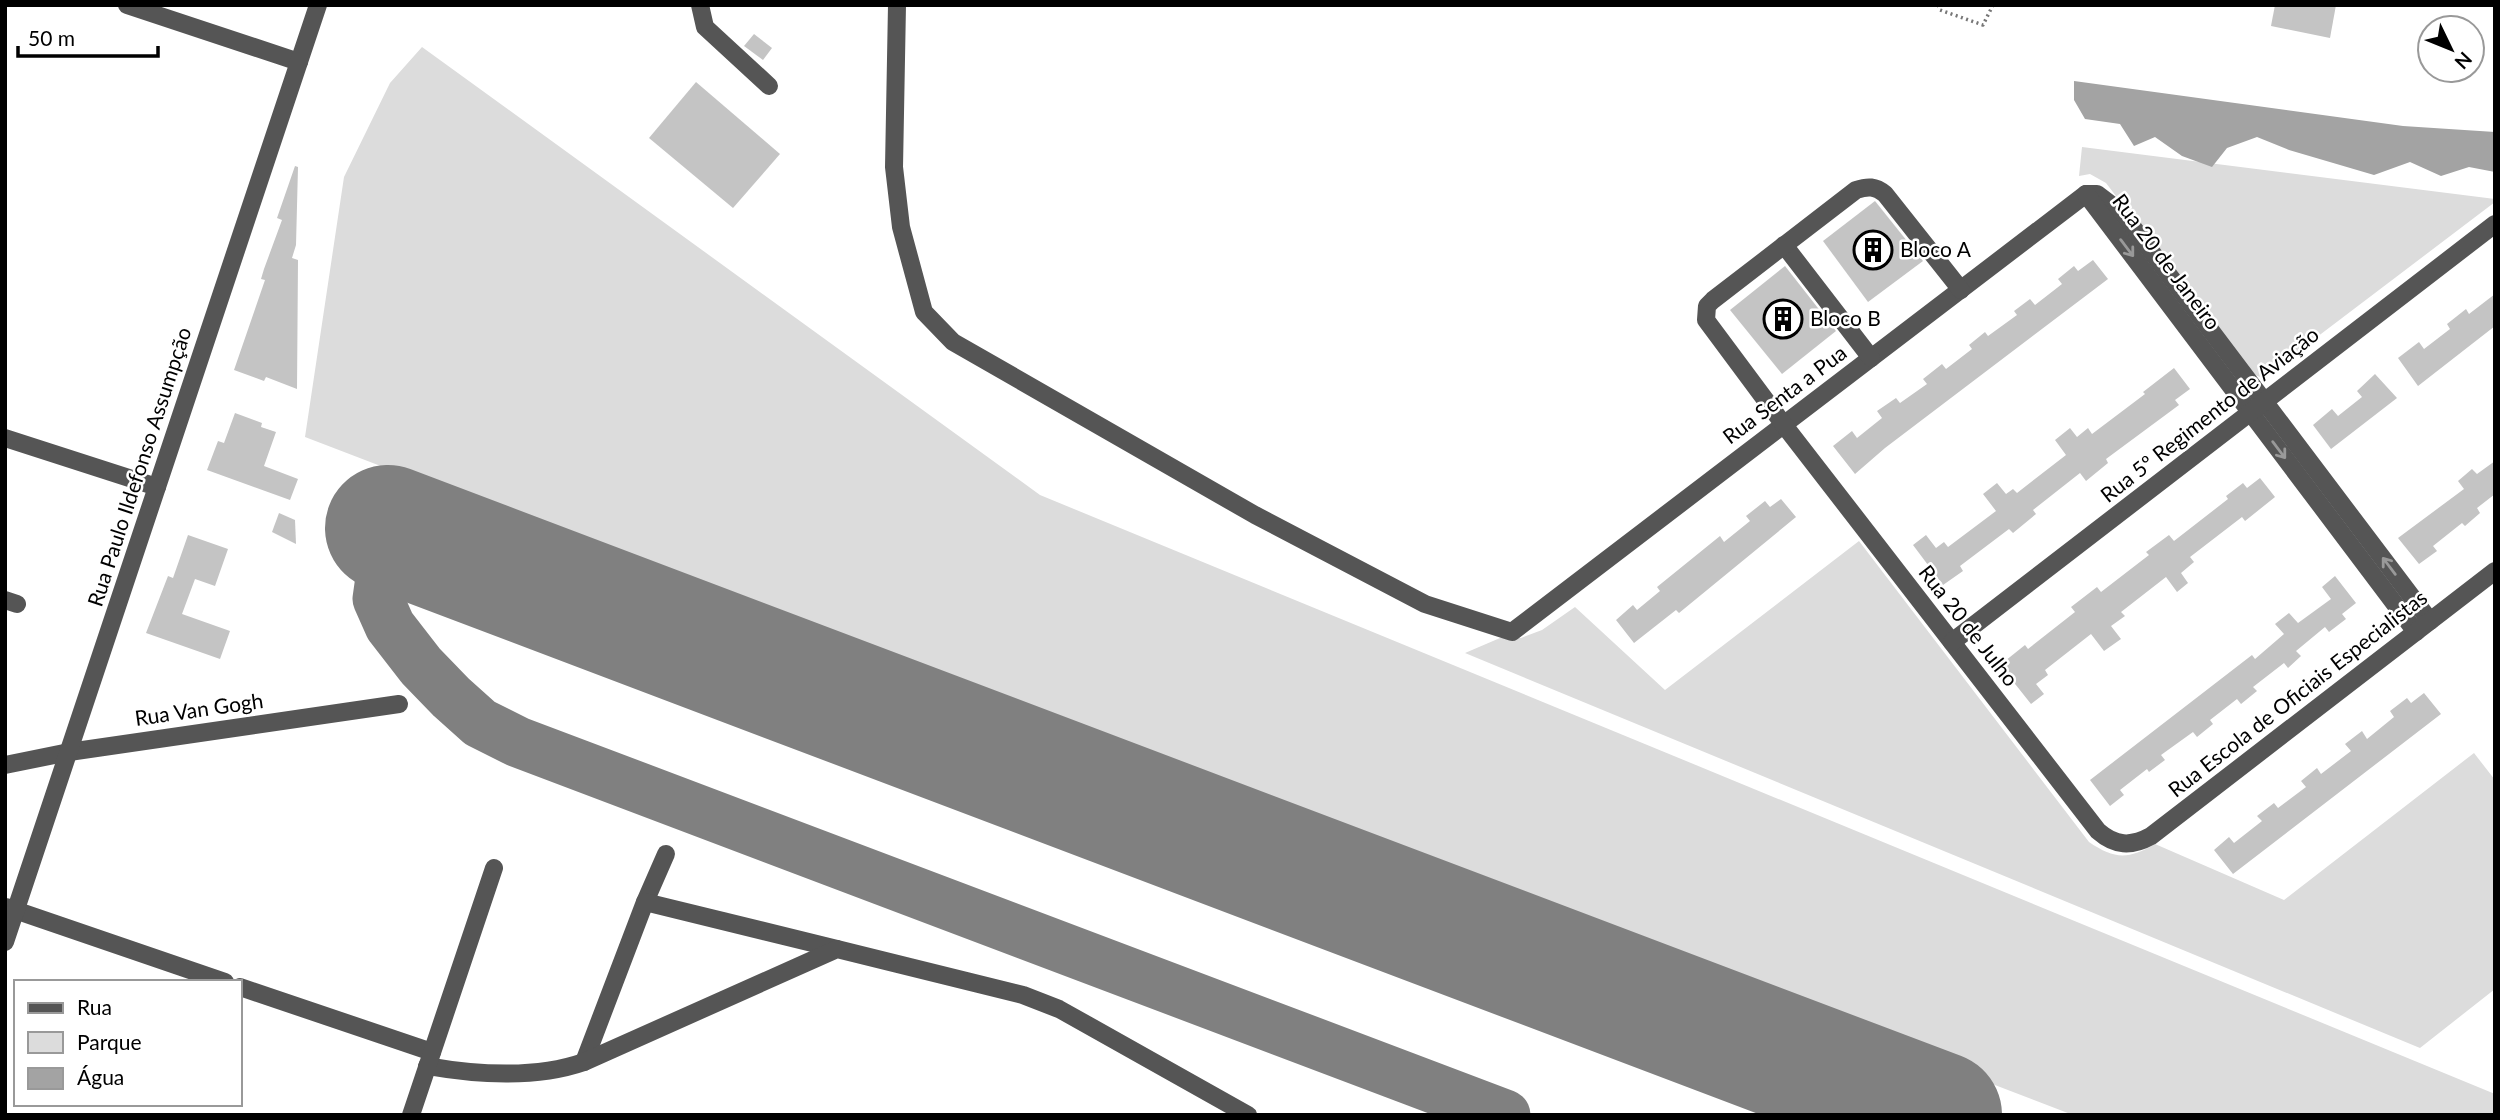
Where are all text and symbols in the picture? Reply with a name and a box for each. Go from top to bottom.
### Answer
scale bar [18,14,158,58]
north arrow [2416,14,2486,84]
text: 50 m [28,25,75,50]
text: N [2450,48,2477,74]
street label: Rua 20 de Janeiro [2108,188,2226,334]
building icon: Bloco A [1852,229,1894,271]
place label: Bloco A [1900,236,1972,261]
one-way arrow [2120,238,2134,257]
building icon: Bloco B [1762,298,1804,340]
place label: Bloco B [1810,305,1881,330]
street label: Rua 5º Regimento de Aviação [2095,321,2323,507]
street label: Rua Paulo Ildefonso Assumpção [82,324,196,609]
street label: Rua Senta a Pua [1717,339,1851,448]
one-way arrow [2271,440,2286,458]
one-way arrow [2382,557,2396,576]
street label: Rua 20 de Julho [1914,560,2024,691]
street label: Rua Escola de Oficiais Especialistas [2163,584,2431,802]
street label: Rua Van Gogh [133,687,265,730]
legend [14,980,242,1106]
text: Rua [77,994,112,1019]
text: Parque [77,1029,142,1054]
text: Água [77,1064,124,1089]

